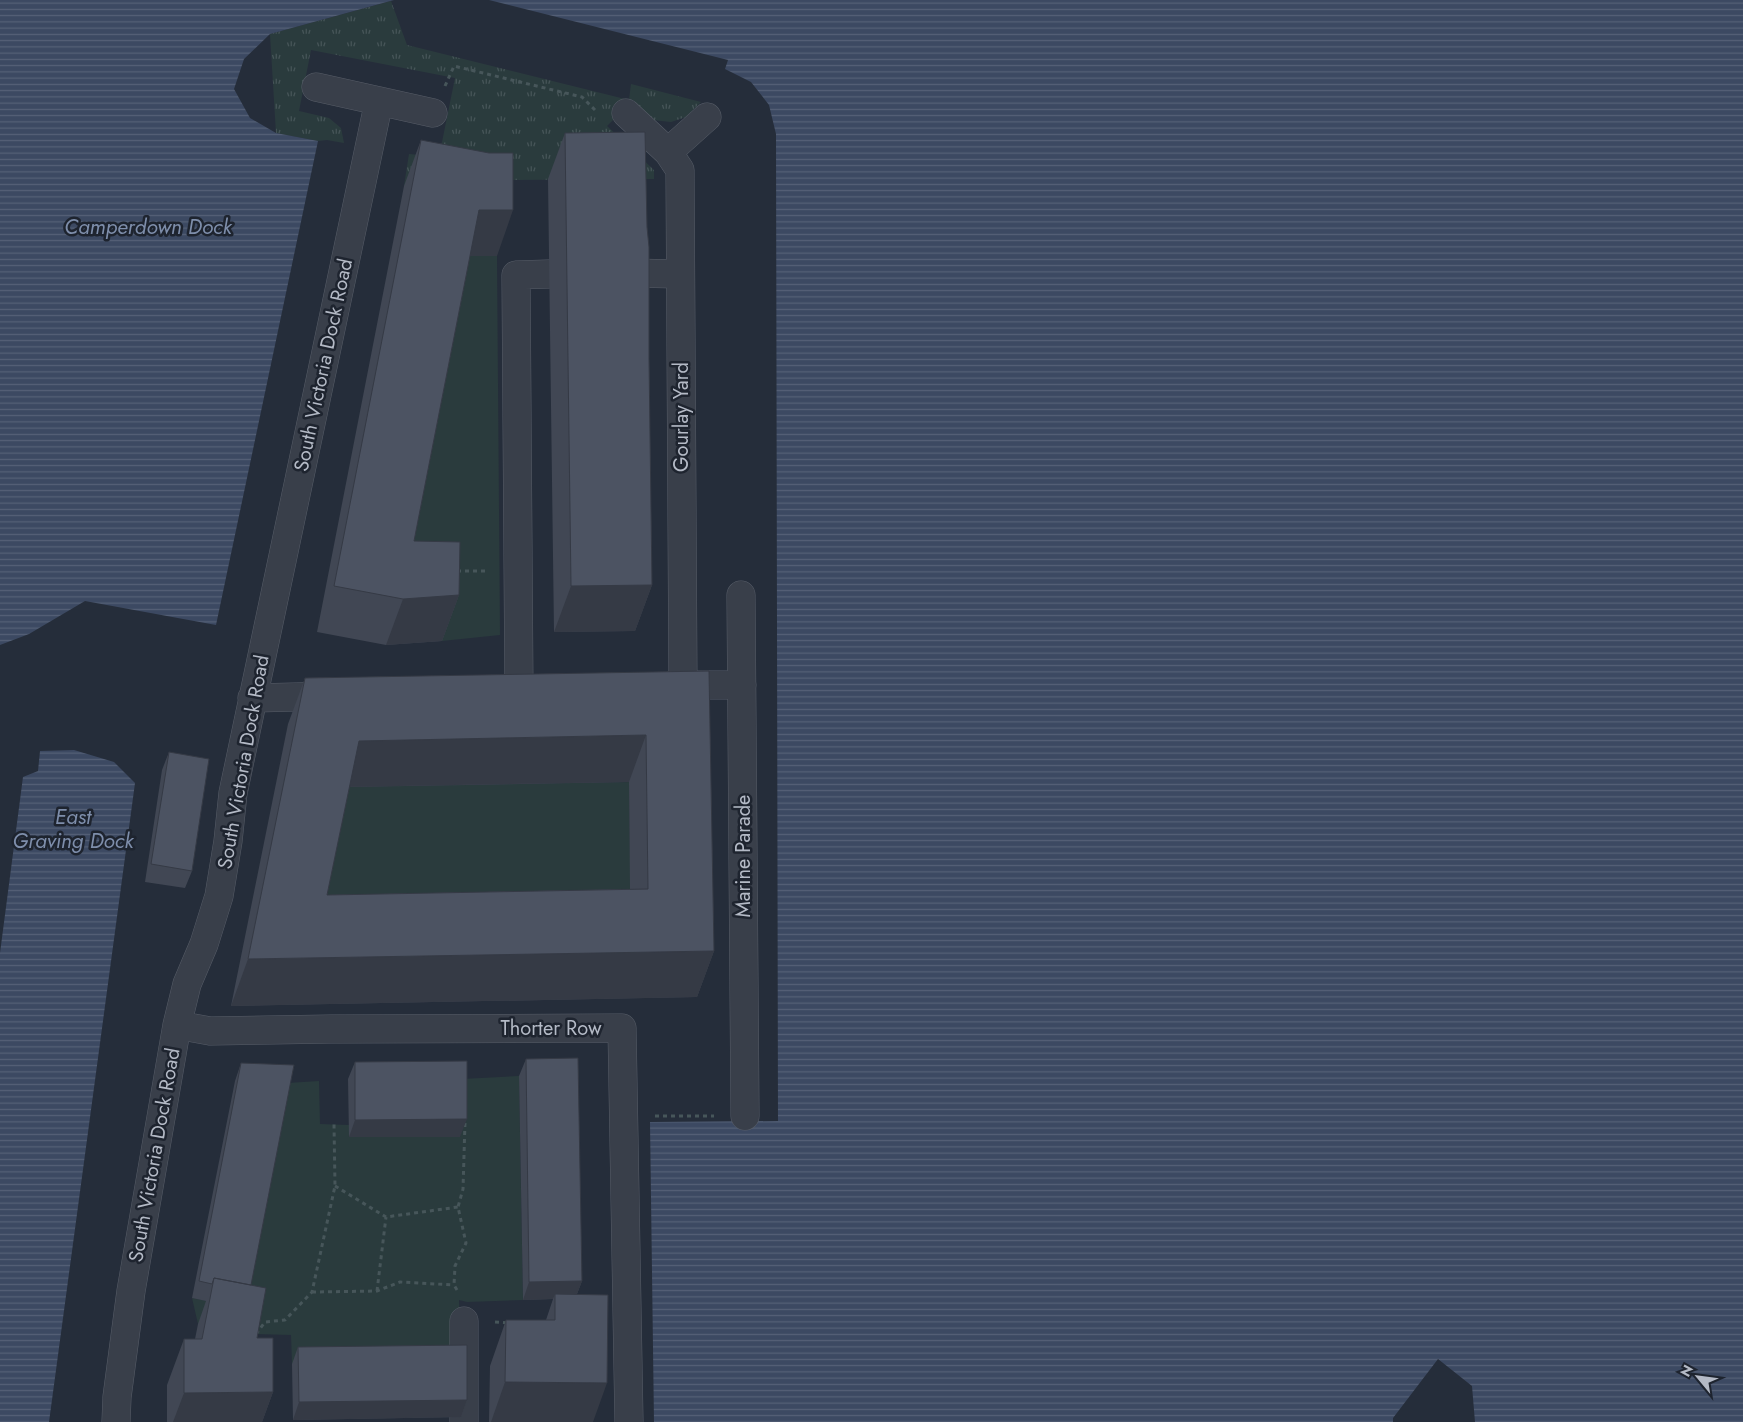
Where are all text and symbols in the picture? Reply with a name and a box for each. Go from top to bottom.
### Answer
water label: Camperdown Dock [64,212,233,242]
street label: South Victoria Dock Road [287,256,360,474]
street label: Gourlay Yard [667,362,696,472]
street label: South Victoria Dock Road [210,653,277,871]
street label: Marine Parade [729,795,758,917]
water label: East Graving Dock [13,802,134,856]
street label: Thorter Row [501,1014,602,1043]
street label: South Victoria Dock Road [121,1046,188,1264]
north arrow [1673,1352,1723,1402]
text: N [1675,1361,1698,1380]

